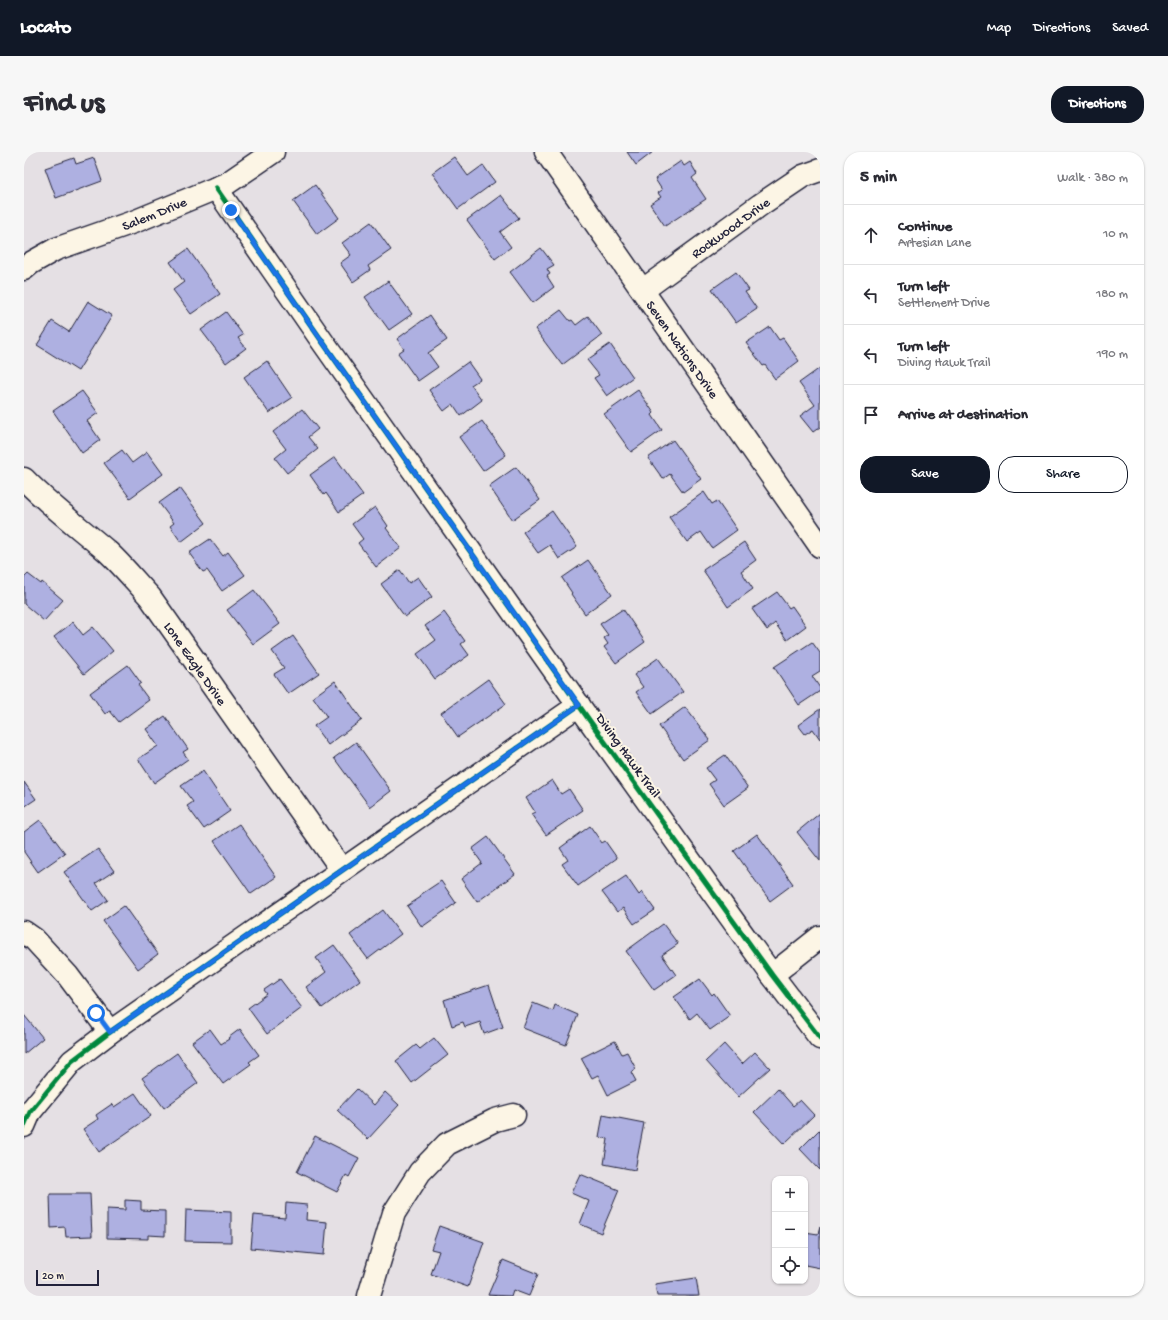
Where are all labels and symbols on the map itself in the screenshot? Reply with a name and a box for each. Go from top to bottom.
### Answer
street label: Salem Drive [120,194,191,236]
street label: Rockwood Drive [689,194,775,263]
route end [222,201,240,219]
street label: Seven Nations Drive [641,298,722,403]
street label: Lone Eagle Drive [159,619,230,710]
street label: Diving Hawk Trail [590,710,663,802]
route start [87,1004,105,1022]
scale bar [36,1268,99,1287]

